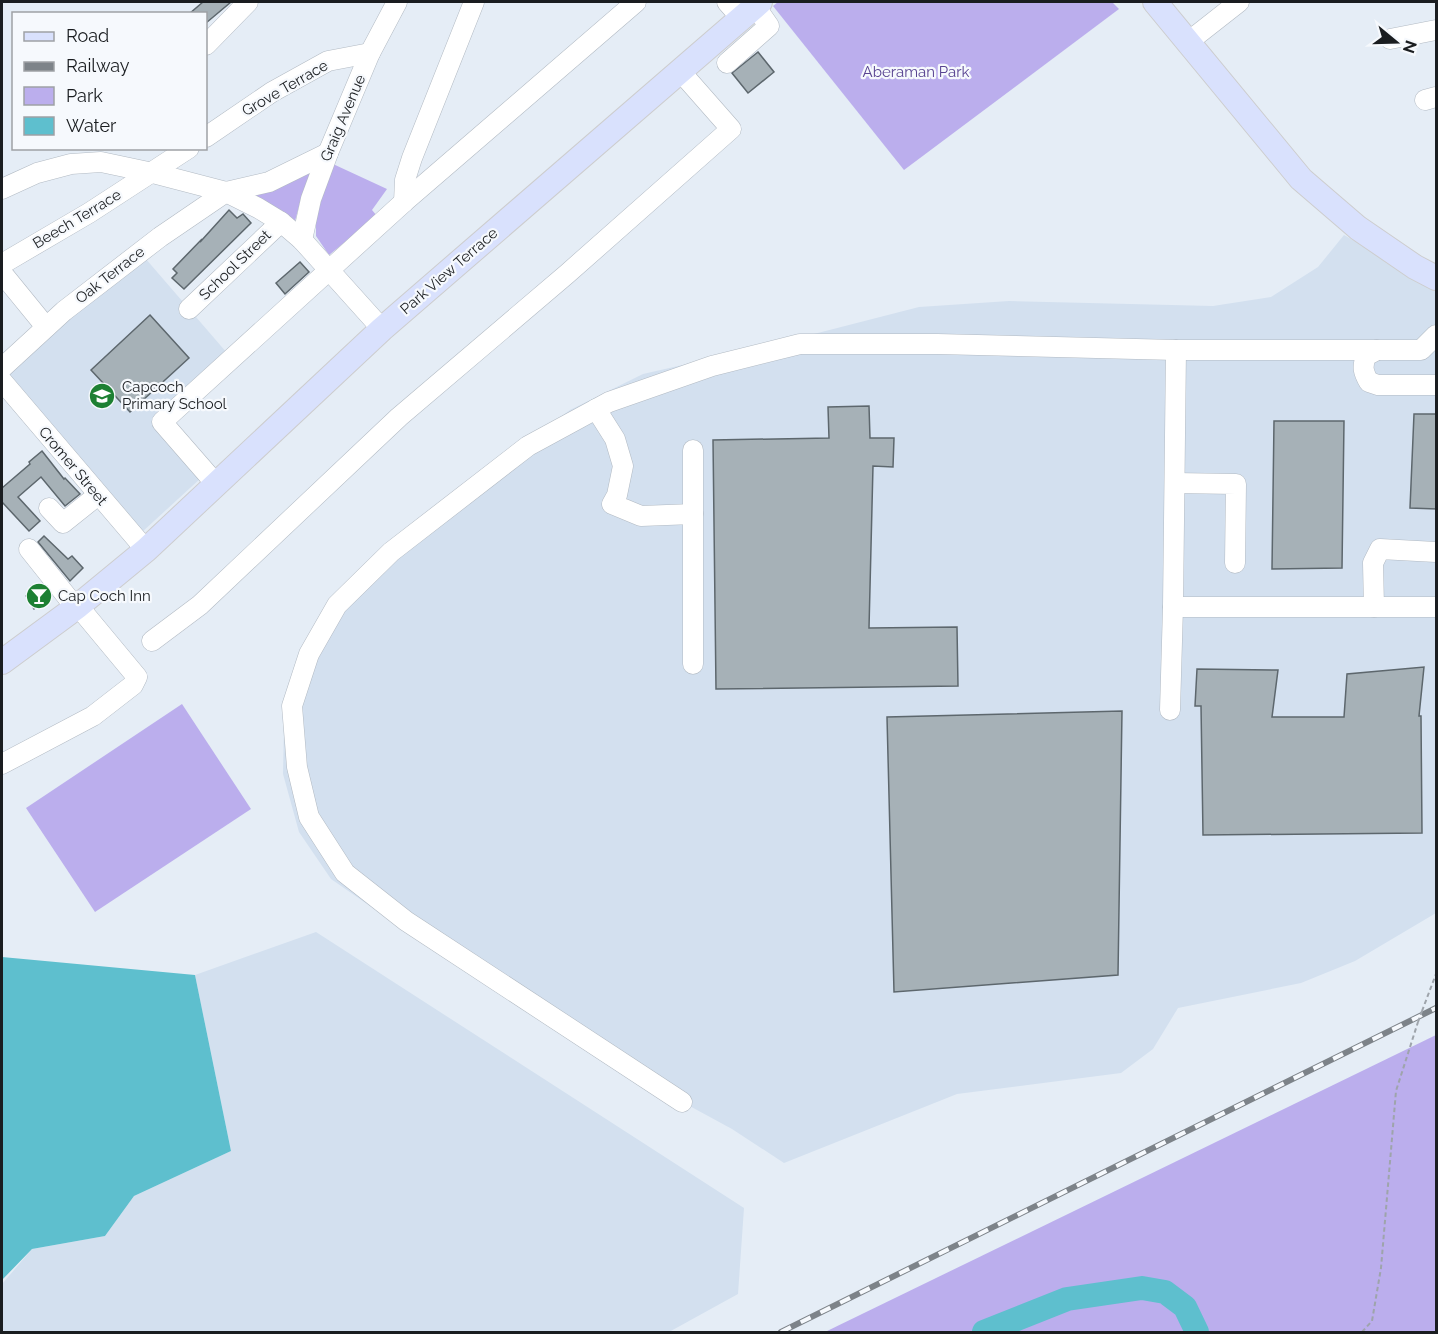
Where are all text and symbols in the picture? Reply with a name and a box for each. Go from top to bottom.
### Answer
legend [12,12,207,150]
north arrow [1366,12,1426,72]
text: Road [66,25,109,46]
text: N [1399,38,1421,56]
text: Railway [66,55,130,76]
street label: Grove Terrace [239,56,331,120]
park label: Aberaman Park [863,63,969,81]
street label: Graig Avenue [317,72,369,164]
text: Park [66,85,103,106]
text: Water [66,115,117,136]
street label: Beech Terrace [30,185,125,252]
street label: Park View Terrace [397,224,501,318]
street label: School Street [195,226,275,304]
street label: Oak Terrace [72,242,148,308]
place label: Capcoch Primary School [122,378,228,413]
school or university icon: Capcoch Primary School [87,381,117,411]
street label: Cromer Street [35,423,111,509]
bar icon: Cap Coch Inn [24,581,54,611]
place label: Cap Coch Inn [58,587,151,605]

